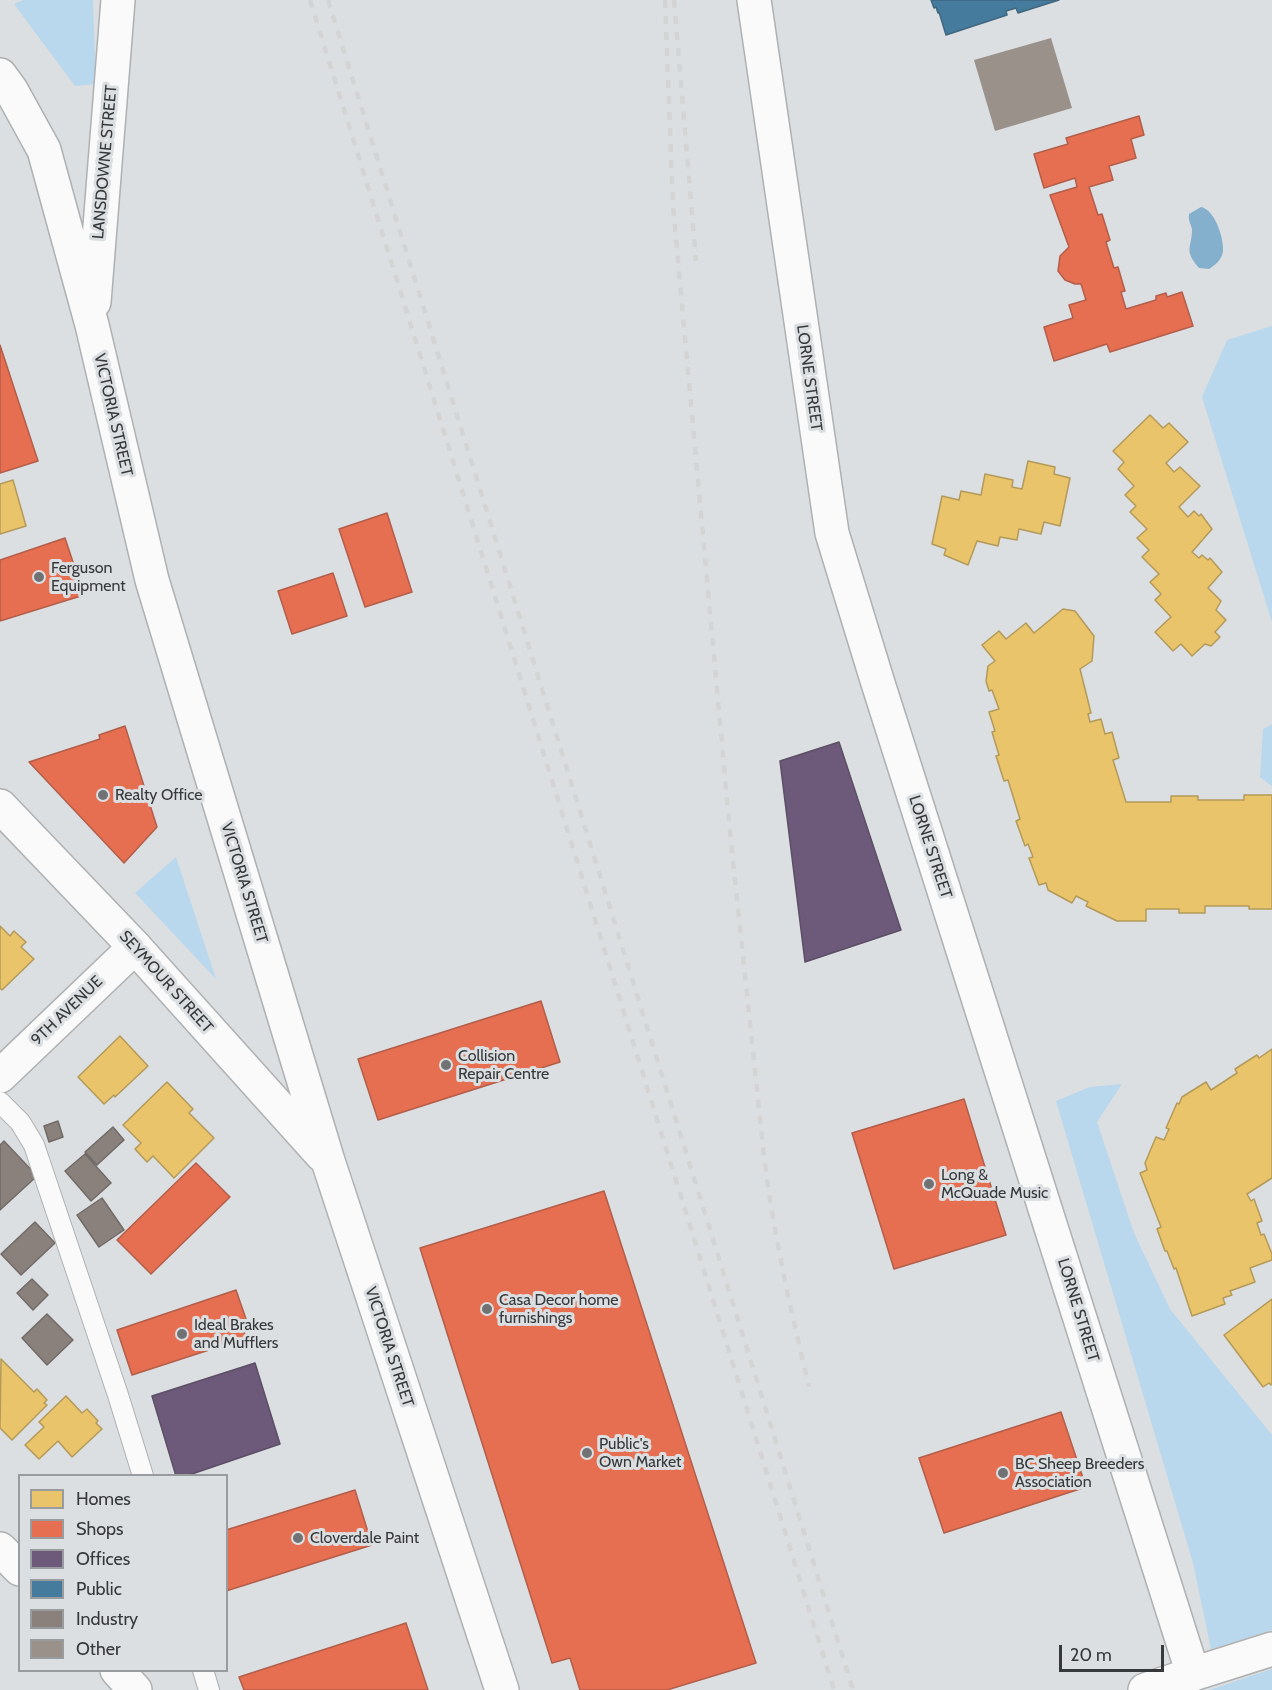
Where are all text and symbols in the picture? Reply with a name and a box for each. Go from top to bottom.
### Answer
street label: LANSDOWNE STREET [89,84,121,240]
street label: LORNE STREET [792,324,826,432]
street label: VICTORIA STREET [90,352,136,478]
place label: Ferguson Equipment [51,558,126,596]
marker: Ferguson Equipment [32,570,46,584]
place label: Realty Office [115,785,203,805]
marker: Realty Office [96,788,110,802]
street label: LORNE STREET [904,793,956,901]
street label: VICTORIA STREET [217,820,271,946]
street label: SEYMOUR STREET [115,927,217,1037]
street label: 9TH AVENUE [27,972,107,1050]
place label: Collision Repair Centre [458,1046,549,1084]
marker: Collision Repair Centre [439,1058,453,1072]
place label: Long & McQuade Music [941,1165,1048,1203]
marker: Long & McQuade Music [922,1177,936,1191]
street label: LORNE STREET [1053,1256,1103,1364]
street label: VICTORIA STREET [361,1285,417,1409]
place label: Casa Decor home furnishings [499,1290,618,1328]
marker: Casa Decor home furnishings [480,1302,494,1316]
place label: Ideal Brakes and Mufflers [194,1315,278,1353]
marker: Ideal Brakes and Mufflers [175,1327,189,1341]
place label: Public's Own Market [599,1434,681,1472]
marker: Public's Own Market [580,1446,594,1460]
place label: BC Sheep Breeders Association [1015,1454,1144,1492]
marker: BC Sheep Breeders Association [996,1466,1010,1480]
legend [18,1474,228,1672]
text: Homes [76,1488,131,1510]
text: Shops [76,1518,124,1540]
place label: Cloverdale Paint [310,1528,419,1548]
marker: Cloverdale Paint [291,1531,305,1545]
text: Offices [76,1548,130,1570]
text: Public [76,1578,122,1600]
text: Industry [76,1608,138,1630]
scale bar [1062,1633,1167,1671]
text: Other [76,1638,121,1660]
text: 20 m [1070,1644,1112,1666]

